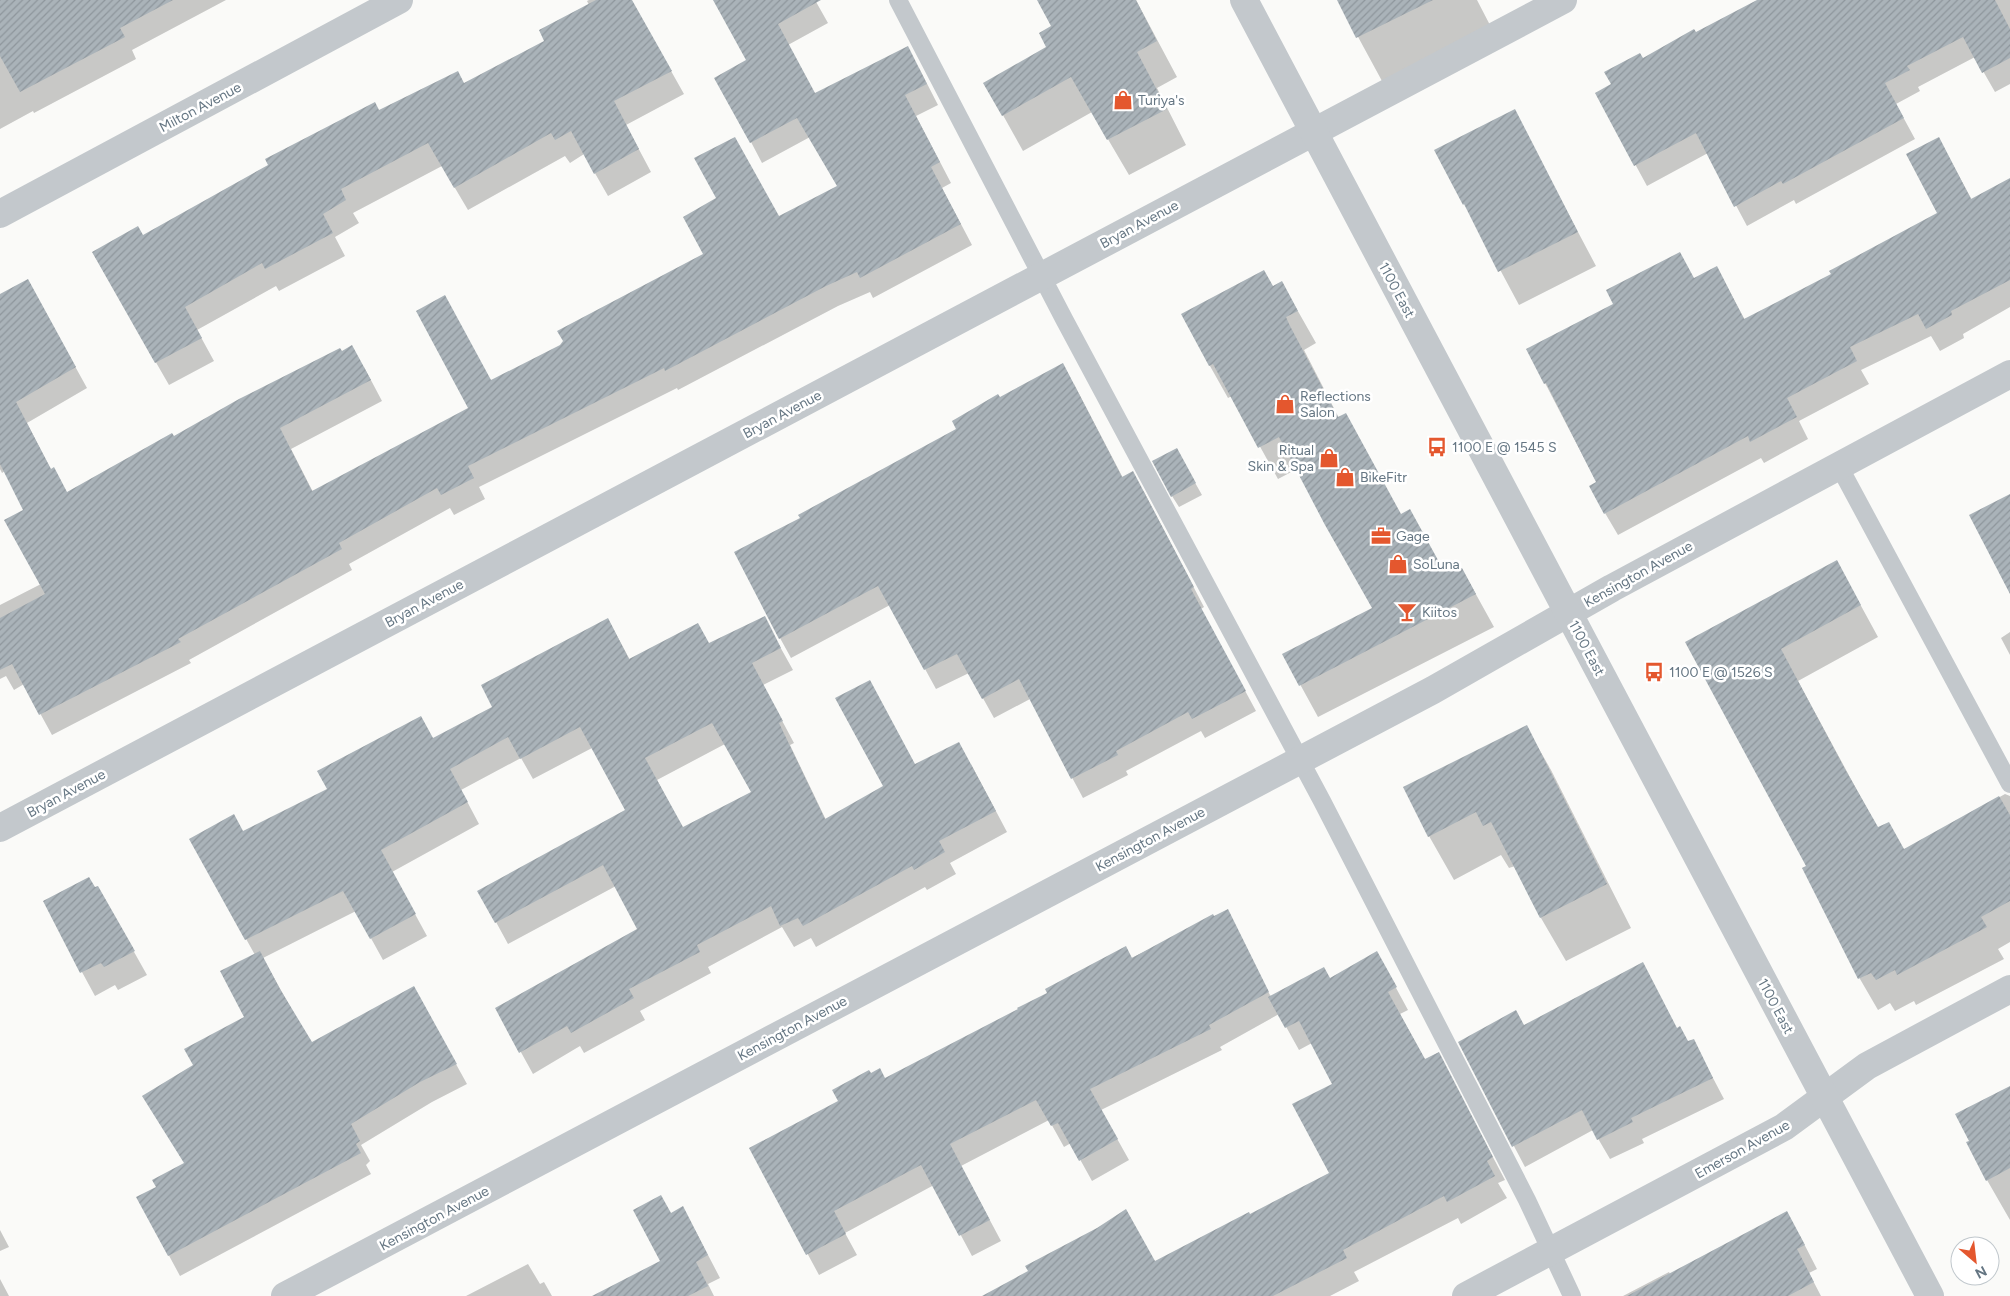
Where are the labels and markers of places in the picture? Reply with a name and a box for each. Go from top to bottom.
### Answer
shop icon: Turiya's [1112,89,1134,111]
place label: Turiya's [1138,92,1185,109]
place label: Reflections Salon [1300,388,1371,421]
shop icon: Reflections Salon [1274,393,1296,415]
bus stop icon: 1100 E @ 1545 S [1426,436,1448,458]
place label: 1100 E @ 1545 S [1452,439,1557,456]
place label: Ritual Skin & Spa [1248,442,1314,475]
shop icon: Ritual Skin & Spa [1318,447,1340,469]
shop icon: BikeFitr [1334,466,1356,488]
place label: BikeFitr [1360,469,1407,486]
office icon: Gage [1370,525,1392,547]
place label: Gage [1396,528,1430,545]
shop icon: SoLuna [1387,553,1409,575]
place label: SoLuna [1413,556,1460,573]
bar icon: Kiitos [1396,601,1418,623]
place label: Kiitos [1422,604,1457,621]
bus stop icon: 1100 E @ 1526 S [1643,661,1665,683]
place label: 1100 E @ 1526 S [1669,664,1773,681]

